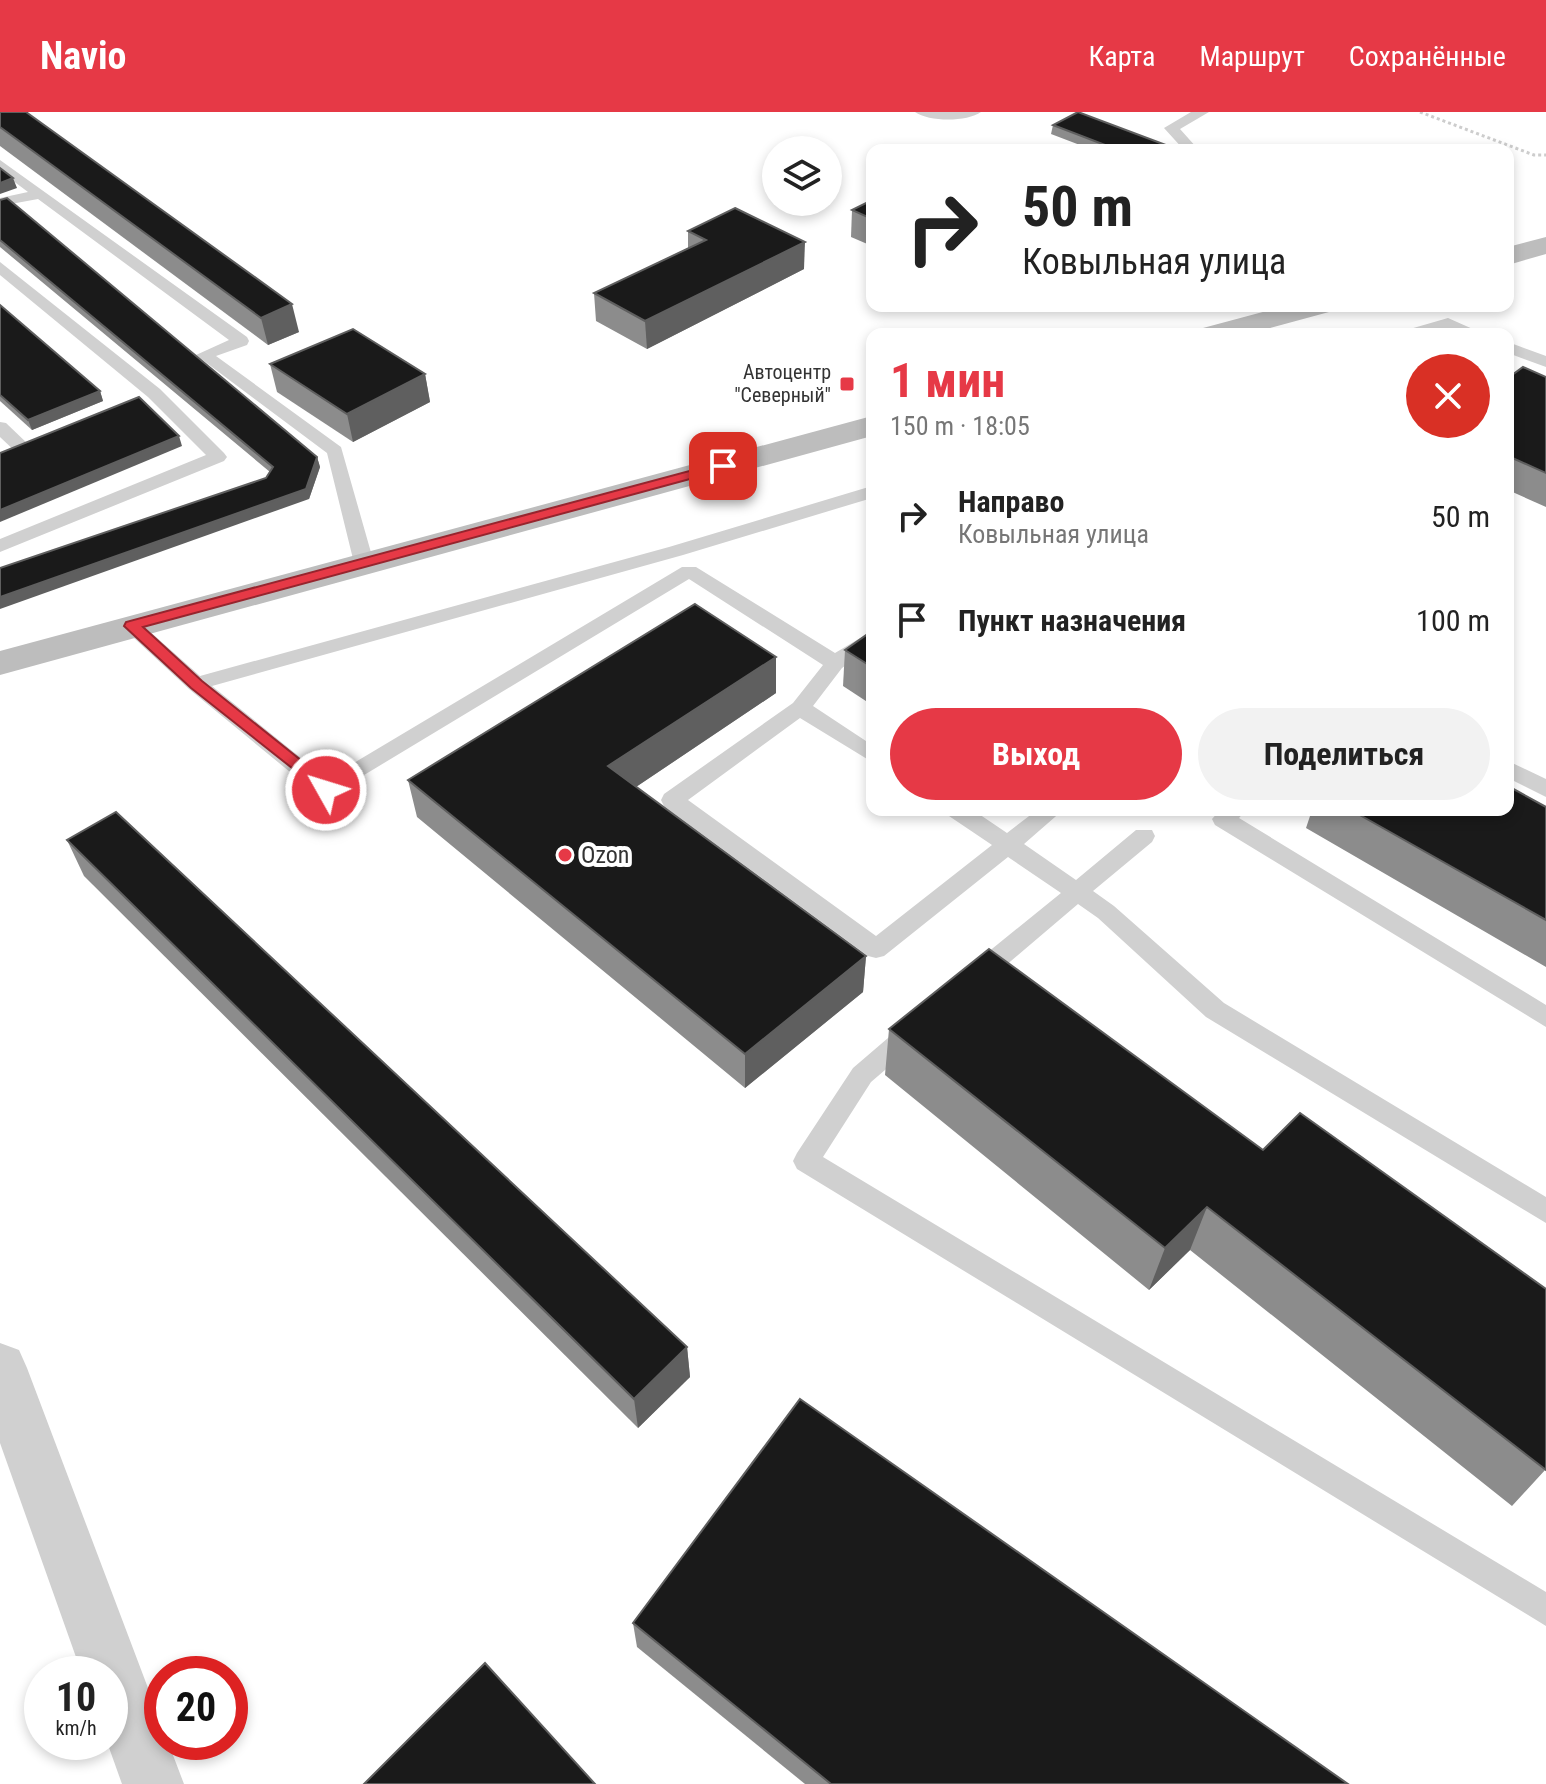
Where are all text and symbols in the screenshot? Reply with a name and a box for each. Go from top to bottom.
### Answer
text: Navio [40,34,126,78]
text: Карта [1089,40,1155,73]
text: Маршрут [1199,40,1305,73]
text: Сохранённые [1349,40,1506,73]
map controls [762,136,842,216]
button: layers [762,136,842,216]
text: 50 m [1022,174,1133,240]
icon: right [890,176,994,280]
text: Ковыльная улица [1022,241,1286,283]
text: 1 мин [890,352,1005,409]
button: close [1406,354,1490,438]
place label: Автоцентр "Северный" [734,360,831,407]
marker: Автоцентр "Северный" [838,375,856,393]
text: 150 m · 18:05 [890,411,1030,441]
pin [689,432,757,500]
icon: arrive [701,444,745,488]
text: Направо [958,484,1064,519]
icon: right [890,494,934,538]
text: 50 m [1431,499,1490,534]
text: Ковыльная улица [958,519,1149,549]
icon: arrive [890,598,934,642]
text: Пункт назначения [958,603,1186,638]
text: 100 m [1416,603,1490,638]
button: Выход [890,708,1182,800]
button: Поделиться [1198,708,1490,800]
position arrow [284,748,368,832]
place label: Ozon [581,841,629,869]
marker: Ozon [556,846,574,864]
speed limit sign: 20 [144,1656,248,1760]
text: 10 [56,1674,96,1721]
text: km/h [55,1716,97,1740]

